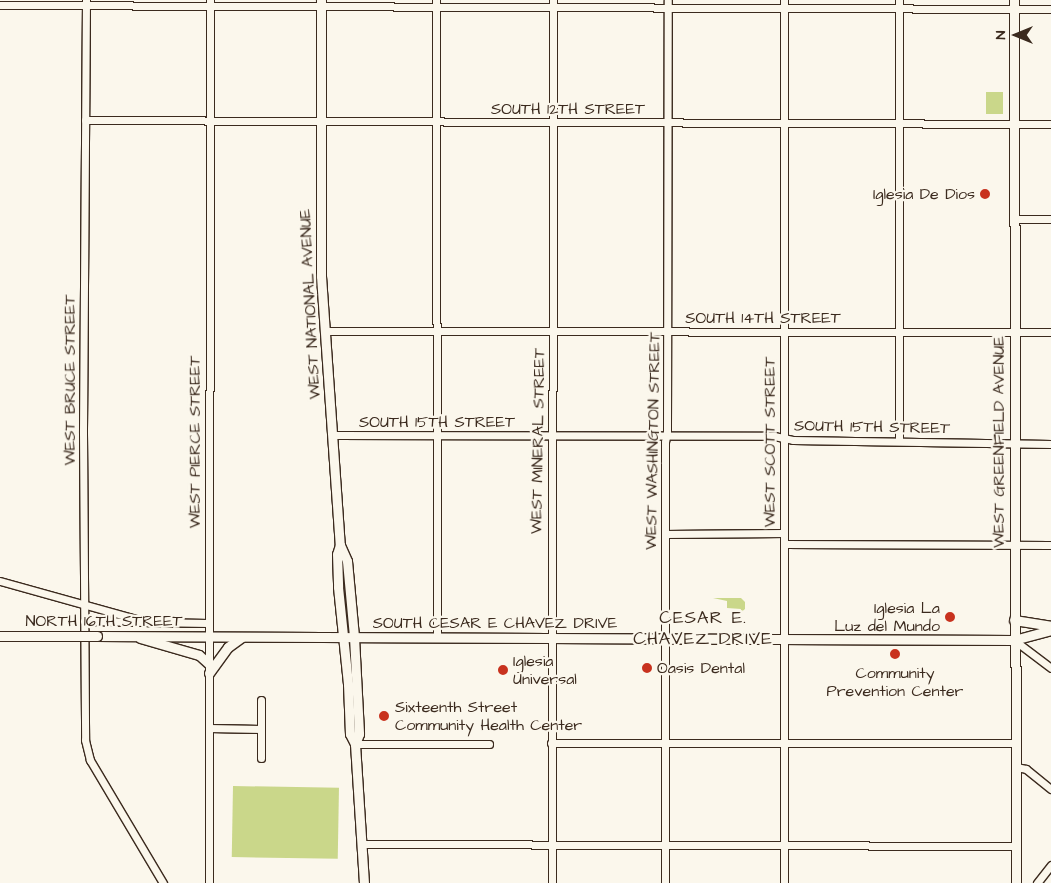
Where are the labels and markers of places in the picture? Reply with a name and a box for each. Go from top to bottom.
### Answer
place label: Iglesia De Dios [873,184,975,204]
marker: Iglesia De Dios [979,188,991,200]
place label: Iglesia La Luz del Mundo [834,598,940,636]
marker: Iglesia La Luz del Mundo [944,611,956,623]
marker: Community Prevention Center [888,647,902,661]
place label: Iglesia Universal [513,651,577,689]
place label: Oasis Dental [657,658,745,678]
marker: Oasis Dental [641,662,653,674]
place label: Community Prevention Center [827,663,963,701]
marker: Iglesia Universal [497,664,509,676]
place label: Sixteenth Street Community Health Center [395,697,582,735]
marker: Sixteenth Street Community Health Center [377,709,391,723]

